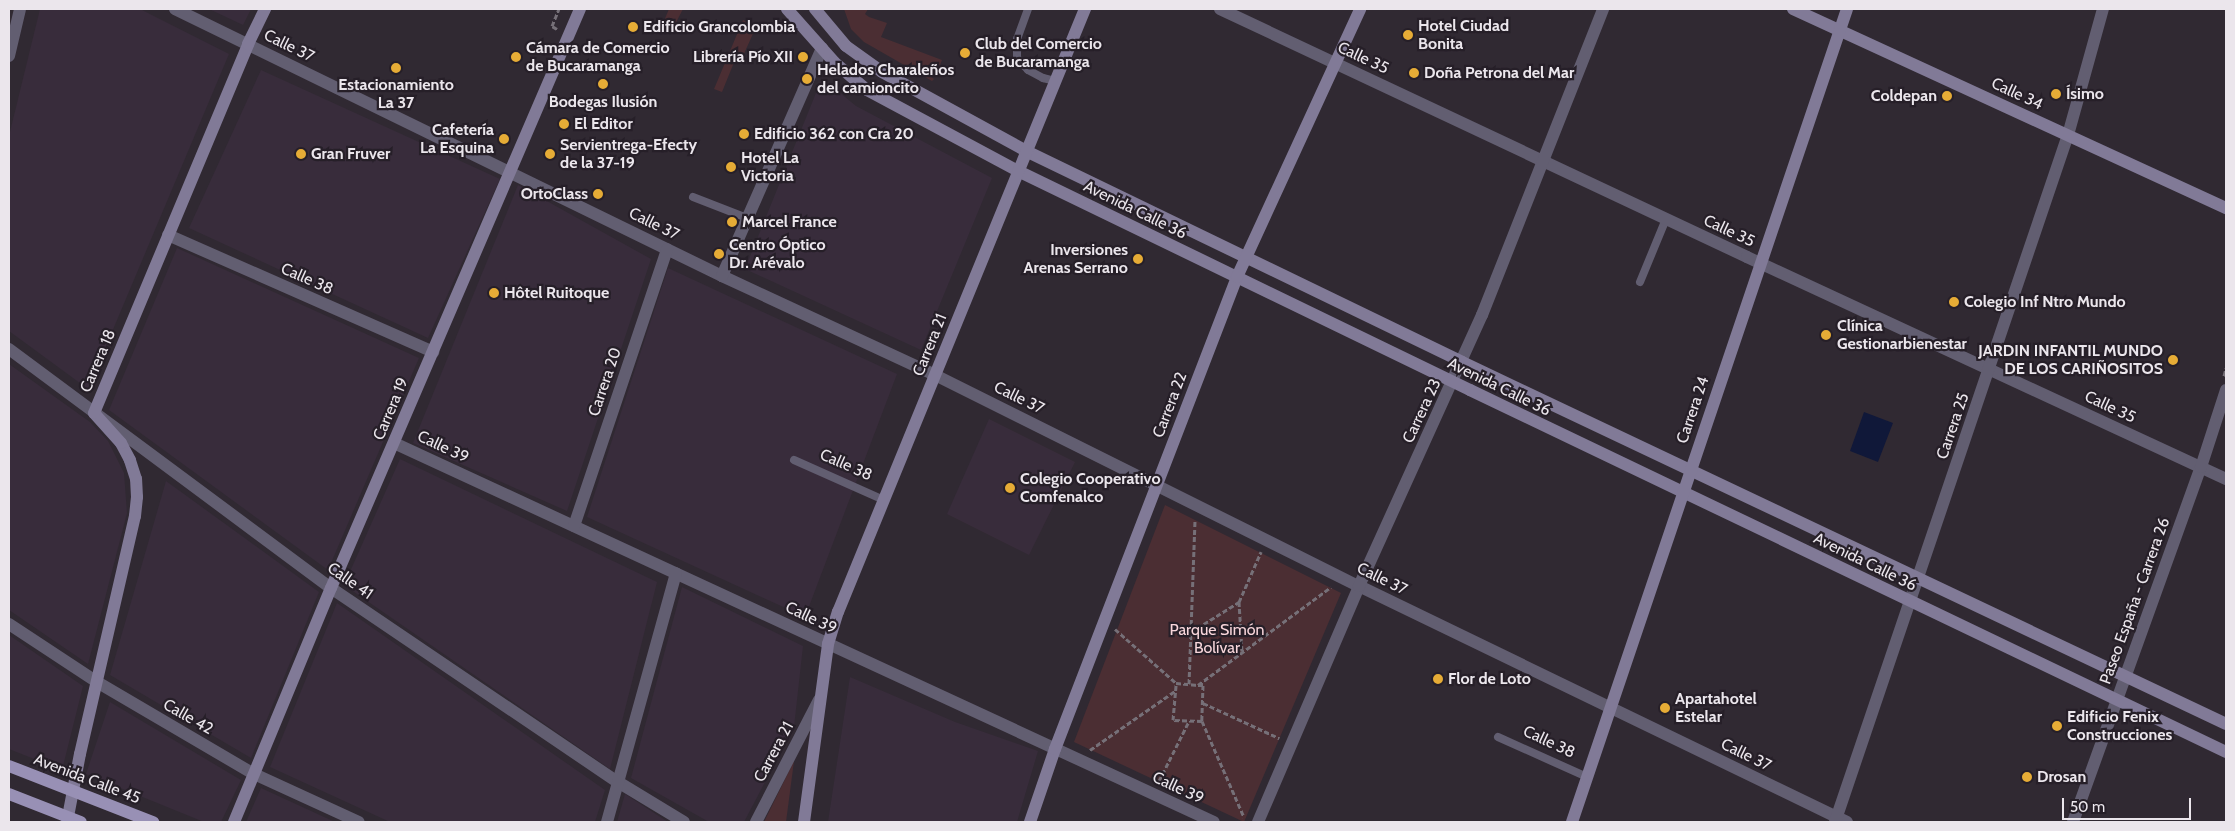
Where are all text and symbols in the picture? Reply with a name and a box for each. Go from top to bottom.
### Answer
place label: Hotel Ciudad Bonita [1418,16,1509,54]
place label: Edificio Grancolombia [643,17,795,37]
marker: Edificio Grancolombia [627,21,639,33]
street label: Calle 37 [261,26,317,66]
marker: Hotel Ciudad Bonita [1402,29,1414,41]
place label: Club del Comercio de Bucaramanga [975,34,1102,72]
place label: Cámara de Comercio de Bucaramanga [526,38,670,76]
street label: Calle 35 [1334,38,1392,78]
place label: Librería Pío XII [693,47,793,67]
marker: Club del Comercio de Bucaramanga [959,47,971,59]
marker: Cámara de Comercio de Bucaramanga [510,51,522,63]
marker: Librería Pío XII [797,51,809,63]
place label: Helados Charaleños del camioncito [817,60,954,98]
marker: Estacionamiento La 37 [390,62,402,74]
place label: Doña Petrona del Mar [1424,63,1574,83]
marker: Doña Petrona del Mar [1408,67,1420,79]
marker: Helados Charaleños del camioncito [801,73,813,85]
street label: Calle 34 [1988,74,2046,114]
place label: Estacionamiento La 37 [338,75,454,113]
marker: Bodegas Ilusión [597,78,609,90]
place label: Ísimo [2066,84,2104,104]
place label: Coldepan [1871,86,1937,106]
marker: Ísimo [2050,88,2062,100]
marker: Coldepan [1941,90,1953,102]
place label: Bodegas Ilusión [549,92,657,112]
place label: El Editor [574,114,633,134]
marker: El Editor [558,118,570,130]
place label: Cafetería La Esquina [420,120,494,158]
place label: Edificio 362 con Cra 20 [754,124,914,144]
marker: Edificio 362 con Cra 20 [738,128,750,140]
marker: Cafetería La Esquina [498,133,510,145]
place label: Servientrega-Efecty de la 37-19 [560,135,697,173]
place label: Gran Fruver [311,144,390,164]
marker: Gran Fruver [295,148,307,160]
marker: Servientrega-Efecty de la 37-19 [544,148,556,160]
place label: Hotel La Victoria [741,148,799,186]
marker: Hotel La Victoria [725,161,737,173]
street label: Avenida Calle 36 [1080,177,1190,243]
place label: OrtoClass [521,184,588,204]
marker: OrtoClass [592,188,604,200]
street label: Calle 37 [626,204,682,244]
street label: Calle 35 [1700,211,1758,251]
place label: Marcel France [742,212,837,232]
marker: Marcel France [726,216,738,228]
place label: Centro Óptico Dr. Arévalo [729,235,826,273]
place label: Inversiones Arenas Serrano [1024,240,1128,278]
marker: Centro Óptico Dr. Arévalo [713,248,725,260]
marker: Inversiones Arenas Serrano [1132,253,1144,265]
street label: Calle 38 [278,259,336,299]
place label: Hôtel Ruitoque [504,283,609,303]
marker: Hôtel Ruitoque [488,287,500,299]
place label: Colegio Inf Ntro Mundo [1964,292,2126,312]
marker: Colegio Inf Ntro Mundo [1948,296,1960,308]
street label: Carrera 21 [909,311,951,379]
place label: Clínica Gestionarbienestar [1837,316,1967,354]
street label: Carrera 18 [76,327,120,395]
marker: Clínica Gestionarbienestar [1819,328,1833,342]
place label: JARDIN INFANTIL MUNDO DE LOS CARIÑOSITOS [1978,341,2163,379]
street label: Carrera 20 [584,345,626,419]
street label: Avenida Calle 36 [1444,354,1554,420]
marker: JARDIN INFANTIL MUNDO DE LOS CARIÑOSITOS [2167,354,2179,366]
street label: Carrera 22 [1149,370,1191,440]
street label: Carrera 24 [1673,374,1713,446]
street label: Carrera 19 [369,375,413,443]
street label: Carrera 23 [1399,376,1445,446]
street label: Calle 37 [991,378,1047,418]
street label: Calle 35 [2081,387,2139,427]
street label: Carrera 25 [1933,390,1973,462]
street label: Calle 39 [414,427,472,467]
street label: Calle 38 [817,445,875,485]
place label: Colegio Cooperativo Comfenalco [1020,469,1161,507]
marker: Colegio Cooperativo Comfenalco [1004,482,1016,494]
street label: Paseo España - Carrera 26 [2096,515,2174,687]
street label: Avenida Calle 36 [1810,529,1920,595]
street label: Calle 41 [323,558,377,604]
street label: Calle 37 [1354,559,1410,599]
street label: Calle 39 [782,598,840,638]
park label: Parque Simón Bolívar [1170,620,1264,658]
place label: Flor de Loto [1448,669,1531,689]
marker: Flor de Loto [1432,673,1444,685]
place label: Apartahotel Estelar [1675,689,1757,727]
street label: Calle 42 [160,695,216,739]
marker: Apartahotel Estelar [1659,702,1671,714]
place label: Edificio Fenix Construcciones [2067,707,2172,745]
street label: Carrera 21 [750,719,798,785]
marker: Edificio Fenix Construcciones [2051,720,2063,732]
street label: Calle 38 [1520,722,1578,762]
street label: Calle 37 [1718,735,1774,775]
street label: Avenida Calle 45 [31,750,143,808]
place label: Drosan [2037,767,2086,787]
street label: Calle 39 [1149,768,1207,808]
marker: Drosan [2021,771,2033,783]
scale bar [2065,788,2194,820]
text: 50 m [2070,798,2105,816]

